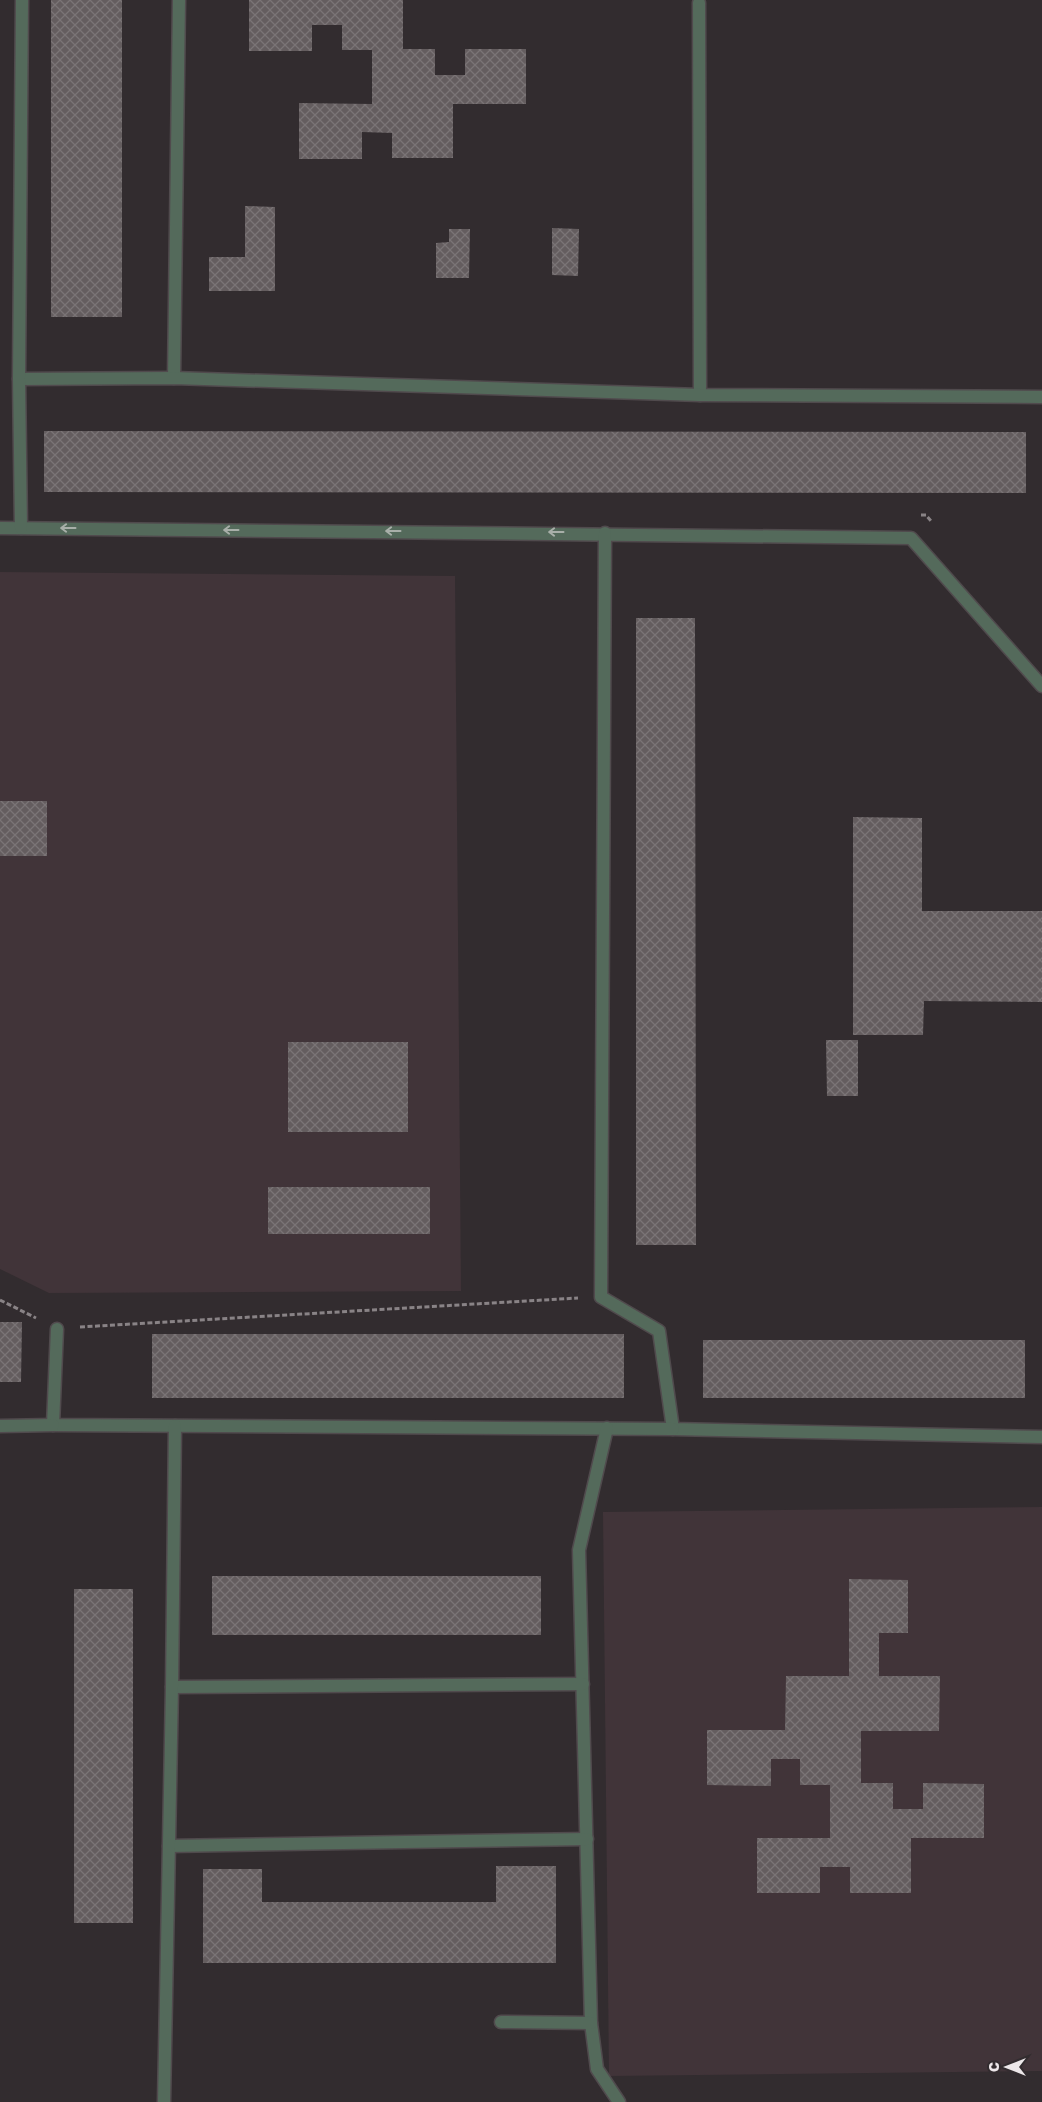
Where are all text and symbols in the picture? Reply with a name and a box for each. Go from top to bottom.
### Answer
one-way arrow [61,523,77,533]
one-way arrow [223,525,239,534]
one-way arrow [386,526,402,536]
one-way arrow [548,527,564,537]
north arrow [982,2042,1032,2092]
text: С [985,2062,1002,2072]

